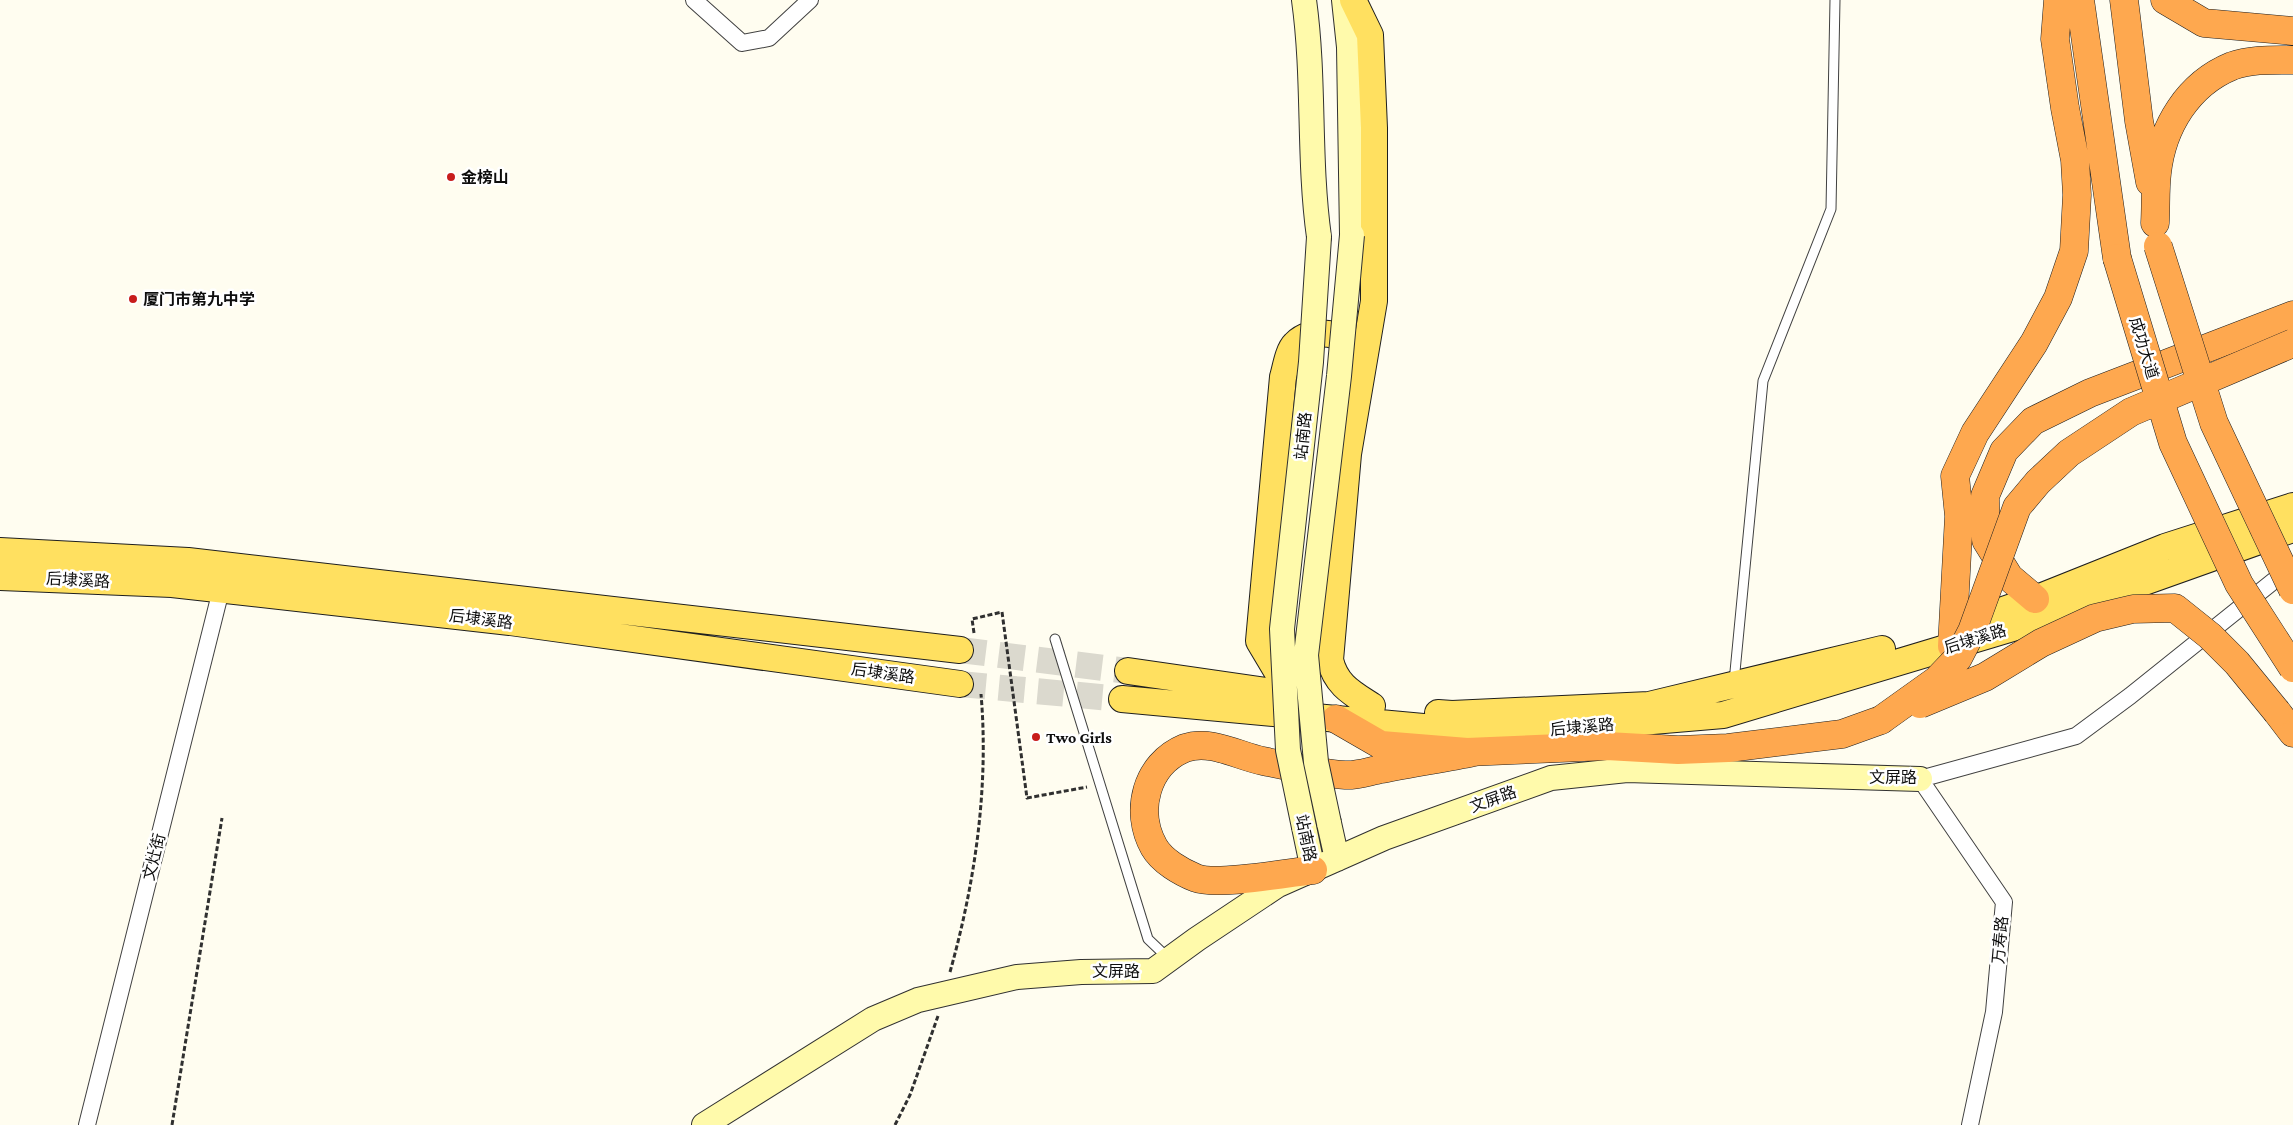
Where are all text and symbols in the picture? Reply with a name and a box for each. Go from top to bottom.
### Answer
place label: 金榜山 [461,168,509,186]
marker: 金榜山 [445,171,457,183]
place label: 厦门市第九中学 [143,291,255,308]
marker: 厦门市第九中学 [127,293,139,305]
street label: 成功大道 [2127,315,2161,381]
street label: 站南路 [1292,411,1314,461]
street label: 后埭溪路 [46,570,110,590]
street label: 后埭溪路 [448,607,514,631]
street label: 后埭溪路 [1942,622,2008,656]
street label: 后埭溪路 [850,660,916,686]
street label: 后埭溪路 [1549,716,1615,738]
place label: Two Girls [1046,729,1112,746]
marker: Two Girls [1030,731,1042,743]
street label: 文屏路 [1869,769,1917,786]
street label: 文屏路 [1468,783,1518,815]
street label: 站南路 [1293,813,1319,863]
street label: 文灶街 [140,832,168,882]
street label: 万寿路 [1989,915,2011,965]
street label: 文屏路 [1092,963,1140,980]

